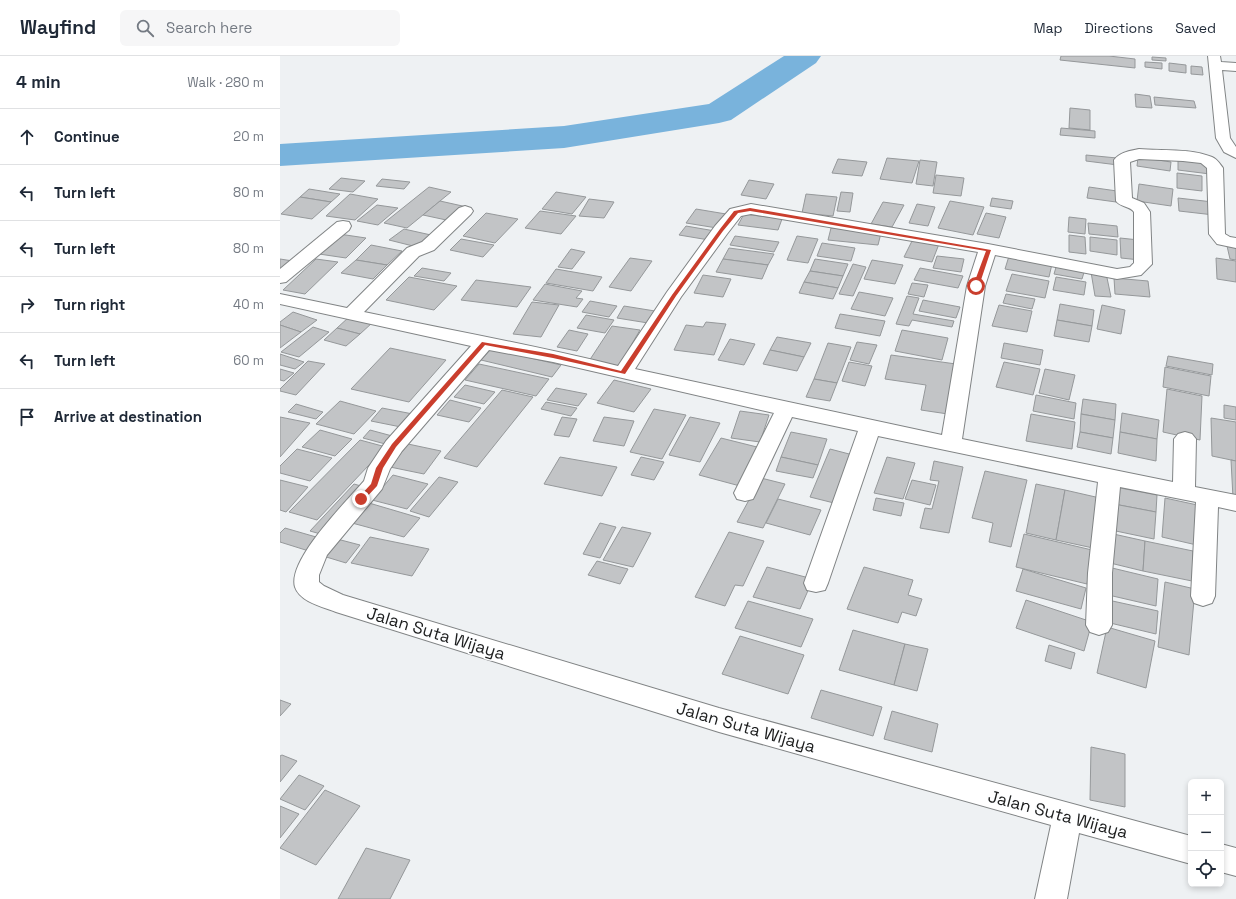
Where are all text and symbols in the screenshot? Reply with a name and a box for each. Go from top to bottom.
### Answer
search box [120,10,400,46]
text: Wayfind [20,15,96,40]
icon: search [134,17,156,39]
text: Search here [166,18,252,37]
text: Map [1033,19,1063,37]
text: Directions [1085,19,1153,37]
text: Saved [1175,19,1216,37]
text: 4 min [16,71,61,93]
text: Walk · 280 m [187,74,264,91]
icon: ahead [16,126,38,148]
text: Continue [54,127,120,146]
text: 20 m [233,128,264,145]
icon: left [16,182,38,204]
text: Turn left [54,183,116,202]
text: 80 m [233,184,264,201]
icon: left [16,238,38,260]
text: Turn left [54,239,116,258]
text: 80 m [233,240,264,257]
route start [967,277,985,295]
icon: right [16,294,38,316]
text: Turn right [54,295,125,314]
text: 40 m [233,296,264,313]
icon: left [16,350,38,372]
text: Turn left [54,351,116,370]
text: 60 m [233,352,264,369]
icon: arrive [16,406,38,428]
text: Arrive at destination [54,407,202,426]
route end [352,490,370,508]
street label: Jalan Suta Wijaya [364,601,508,665]
street label: Jalan Suta Wijaya [674,697,818,757]
map controls [1188,779,1224,887]
button: + [1188,779,1224,815]
street label: Jalan Suta Wijaya [986,785,1130,843]
button: − [1188,815,1224,851]
button: locate [1188,851,1224,887]

